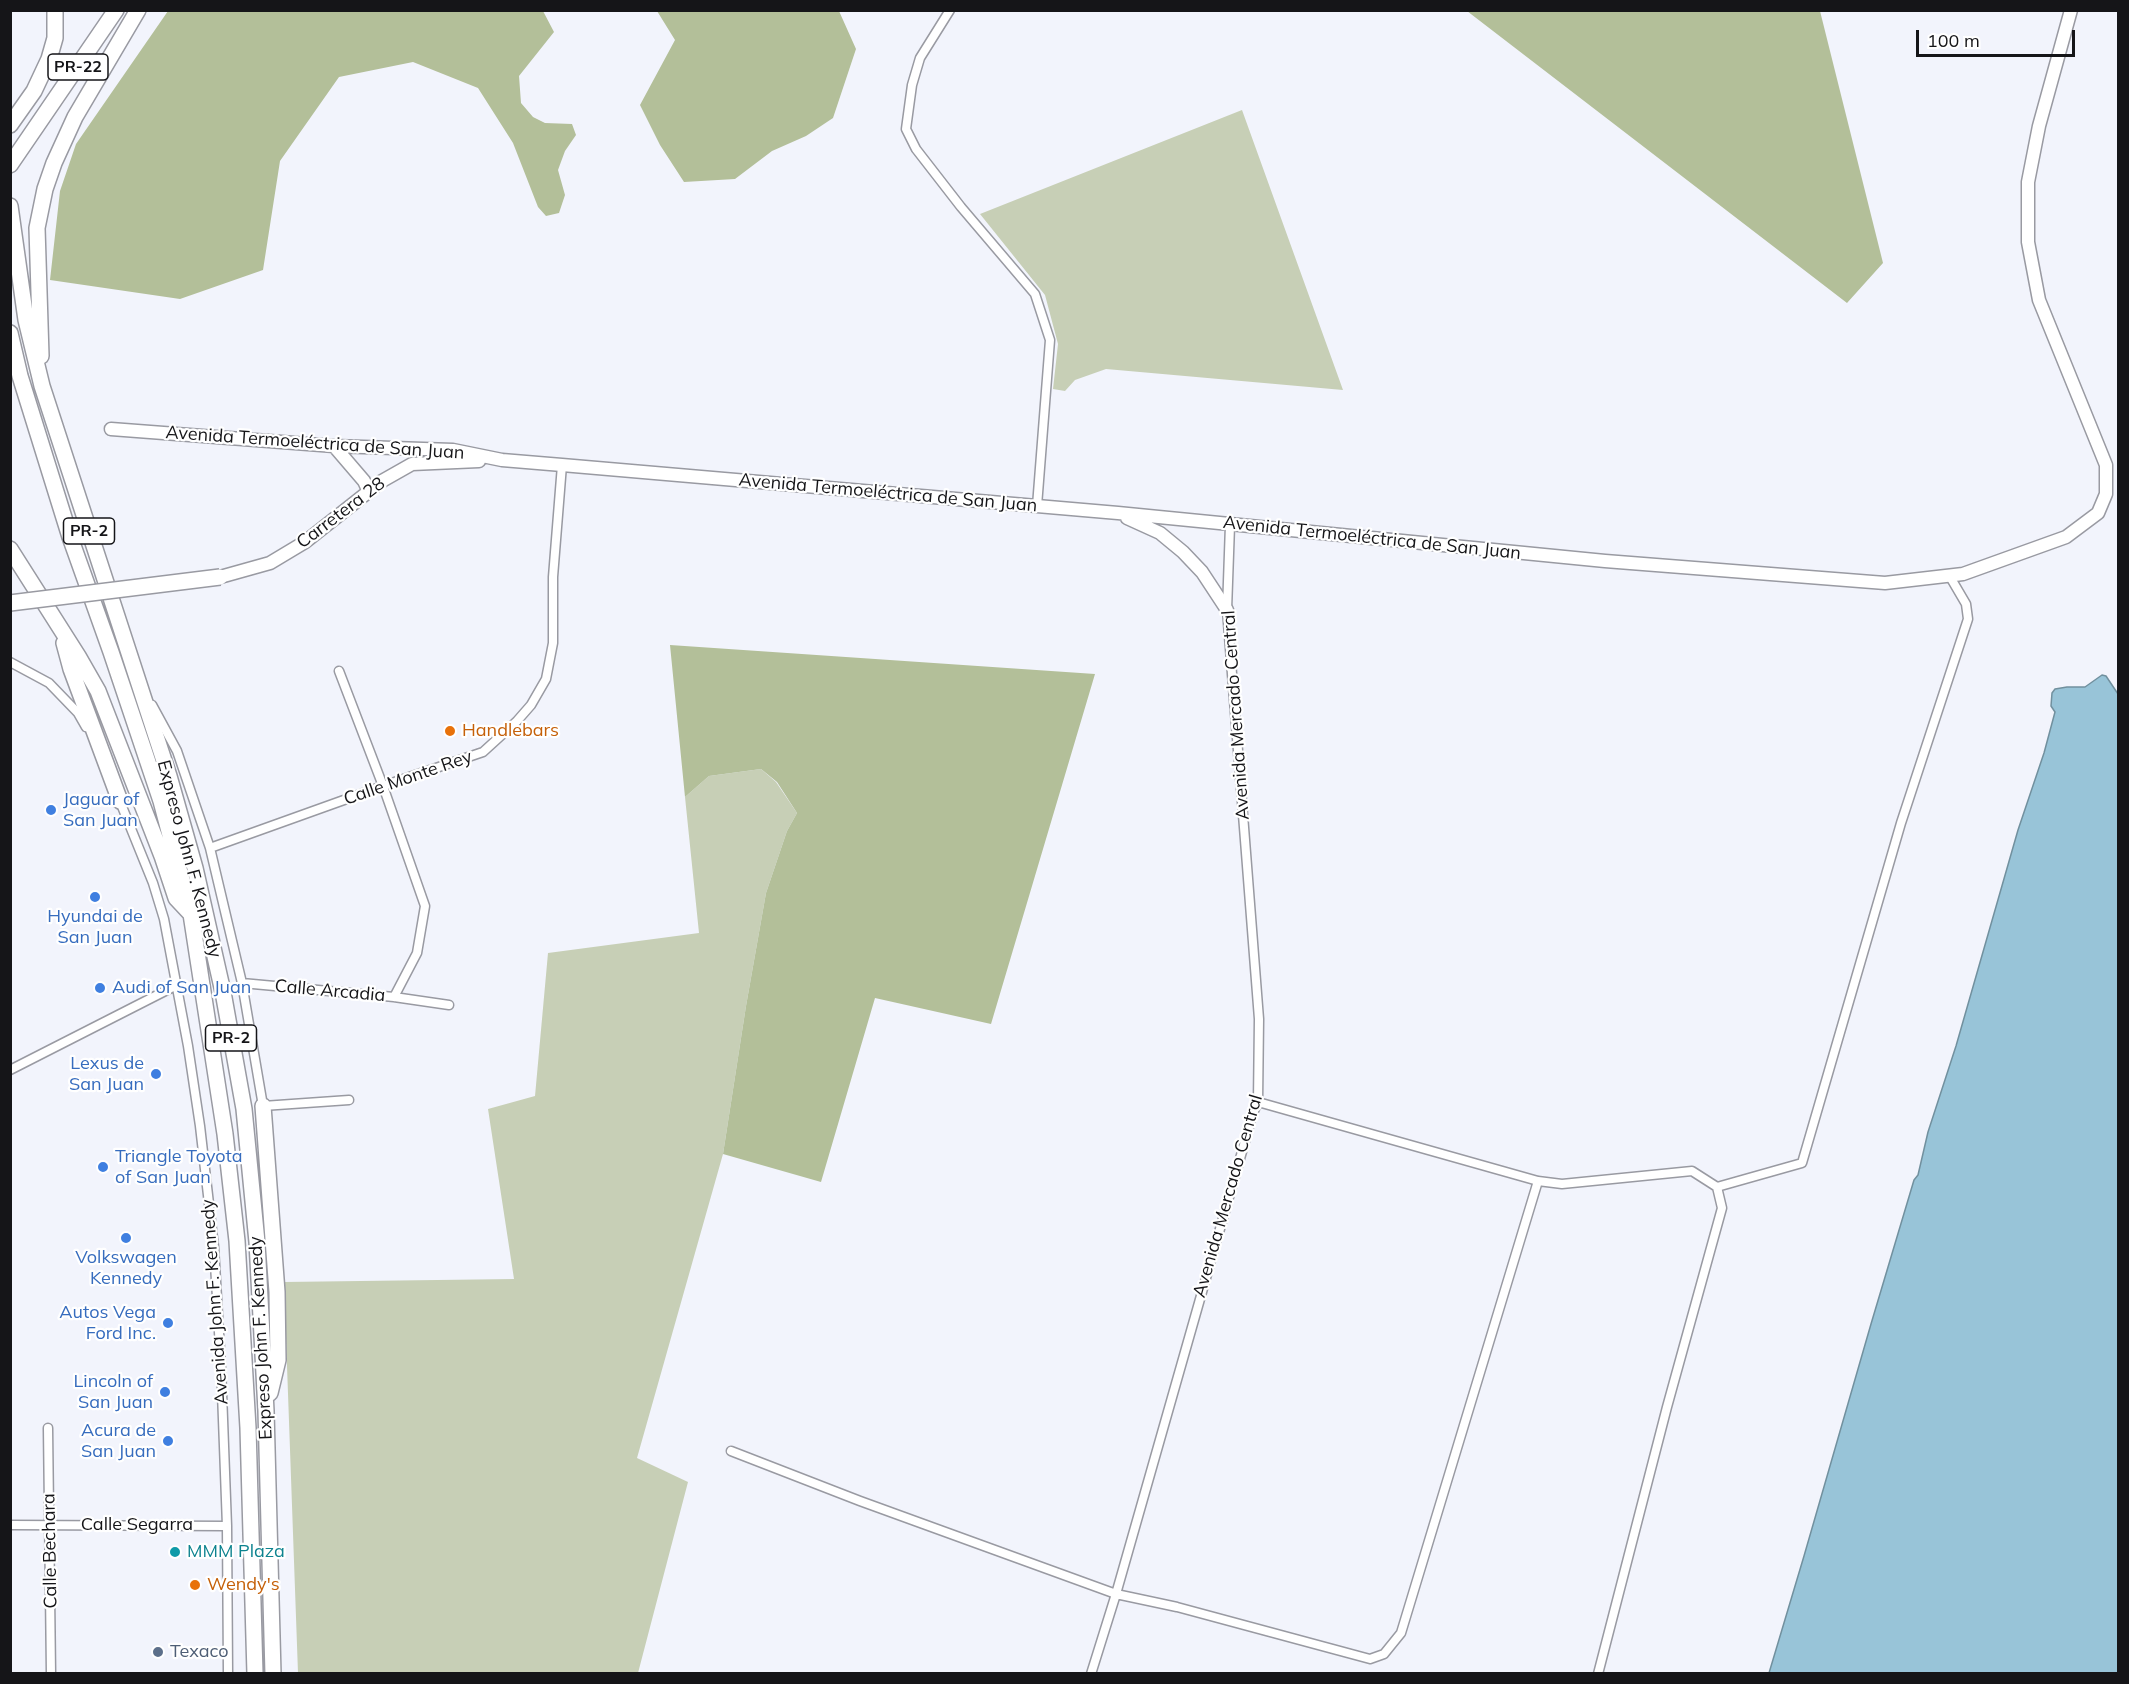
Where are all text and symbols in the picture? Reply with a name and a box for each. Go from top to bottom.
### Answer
scale bar [1919,18,2078,56]
text: 100 m [1927,29,1980,52]
road number: PR-22 [48,54,108,80]
street label: Avenida Termoeléctrica de San Juan [165,422,465,464]
street label: Avenida Termoeléctrica de San Juan [738,469,1038,517]
street label: Carretera 28 [293,473,389,553]
street label: Avenida Termoeléctrica de San Juan [1222,512,1522,564]
road number: PR-2 [64,518,115,544]
street label: Avenida Mercado Central [1218,609,1254,821]
place label: Handlebars [462,720,559,742]
marker: Handlebars [443,724,457,738]
street label: Calle Monte Rey [341,746,475,810]
street label: Expreso John F. Kennedy [152,758,226,960]
place label: Jaguar of San Juan [63,789,139,832]
marker: Jaguar of San Juan [44,803,58,817]
marker: Hyundai de San Juan [88,890,102,904]
place label: Hyundai de San Juan [47,906,143,948]
street label: Calle Arcadia [274,975,386,1007]
place label: Audi of San Juan [112,977,251,999]
marker: Audi of San Juan [93,981,107,995]
road number: PR-2 [206,1025,256,1051]
place label: Lexus de San Juan [69,1053,144,1096]
marker: Lexus de San Juan [149,1067,163,1081]
street label: Avenida Mercado Central [1189,1092,1267,1300]
place label: Triangle Toyota of San Juan [115,1146,243,1188]
marker: Triangle Toyota of San Juan [96,1160,110,1174]
street label: Avenida John F. Kennedy [197,1199,233,1405]
marker: Volkswagen Kennedy [119,1231,133,1245]
street label: Expreso John F. Kennedy [245,1236,277,1440]
place label: Volkswagen Kennedy [75,1247,177,1290]
place label: Autos Vega Ford Inc. [59,1302,156,1344]
marker: Autos Vega Ford Inc. [161,1316,175,1330]
place label: Lincoln of San Juan [74,1371,153,1414]
marker: Lincoln of San Juan [158,1385,172,1399]
place label: Acura de San Juan [81,1420,156,1462]
marker: Acura de San Juan [161,1434,175,1448]
street label: Calle Bechara [38,1493,62,1609]
street label: Calle Segarra [81,1514,193,1536]
place label: MMM Plaza [187,1541,285,1563]
marker: MMM Plaza [168,1545,182,1559]
place label: Wendy's [207,1574,280,1596]
marker: Wendy's [188,1578,202,1592]
place label: Texaco [170,1641,229,1663]
marker: Texaco [151,1645,165,1659]

